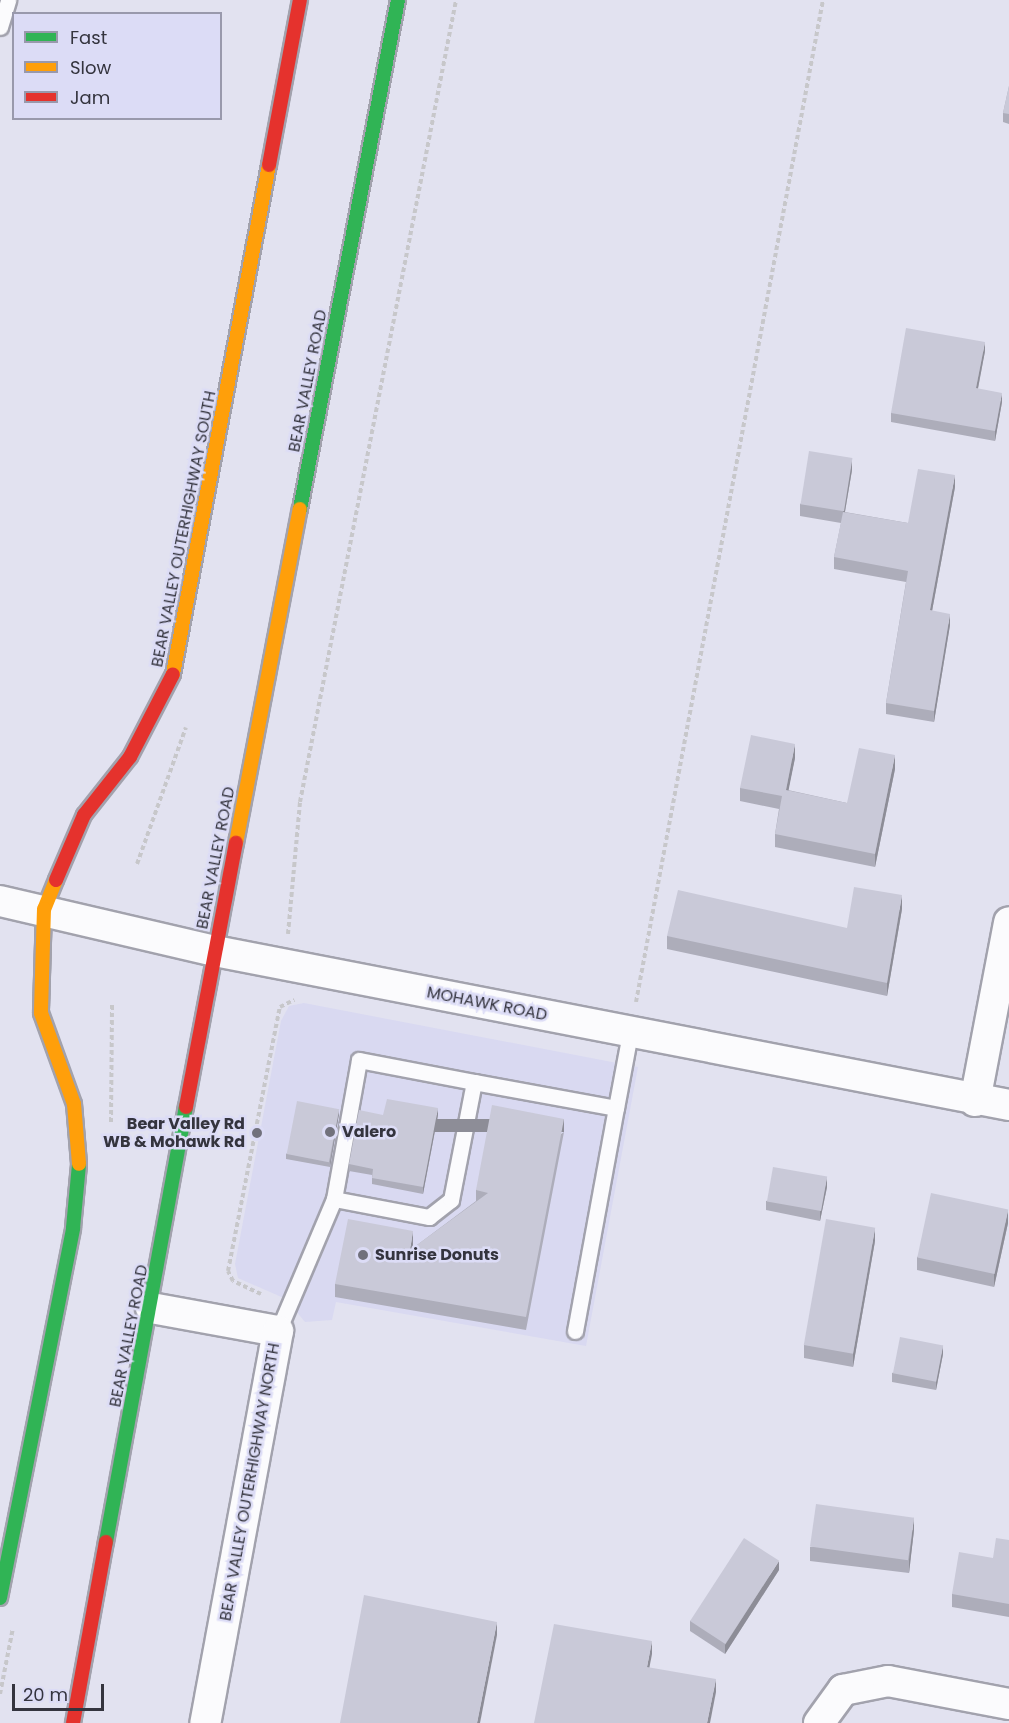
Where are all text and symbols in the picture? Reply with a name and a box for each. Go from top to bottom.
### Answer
legend [12,12,222,120]
text: Fast [70,25,107,50]
text: Slow [70,55,111,80]
text: Jam [70,85,110,110]
street label: BEAR VALLEY ROAD [285,308,331,454]
street label: BEAR VALLEY OUTERHIGHWAY SOUTH [148,389,220,669]
street label: BEAR VALLEY ROAD [193,785,239,931]
street label: MOHAWK ROAD [425,983,549,1025]
place label: Bear Valley Rd WB & Mohawk Rd [103,1114,245,1152]
place label: Valero [342,1122,396,1142]
marker: Valero [323,1125,337,1139]
marker: Bear Valley Rd WB & Mohawk Rd [250,1126,264,1140]
place label: Sunrise Donuts [375,1245,499,1265]
marker: Sunrise Donuts [356,1248,370,1262]
street label: BEAR VALLEY ROAD [106,1263,152,1409]
street label: BEAR VALLEY OUTERHIGHWAY NORTH [216,1342,284,1622]
scale bar [15,1672,106,1710]
text: 20 m [23,1682,68,1707]

